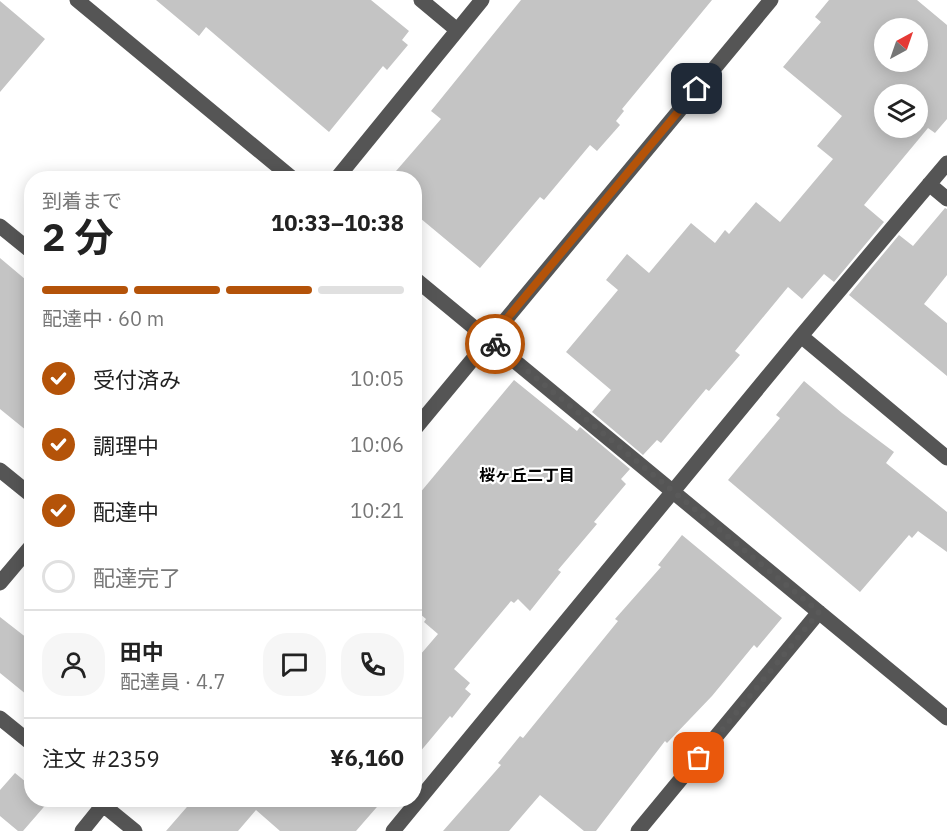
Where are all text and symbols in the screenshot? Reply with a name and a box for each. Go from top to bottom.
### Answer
north arrow [874,18,928,72]
map controls [874,18,928,138]
pin [671,63,722,114]
icon: home [680,72,713,105]
button: layers [874,84,928,138]
text: 到着まで [42,187,122,214]
text: 10:33–10:38 [271,208,404,237]
text: 2 分 [42,211,114,262]
text: 配達中 · 60 m [42,305,164,332]
courier [465,314,525,374]
icon: bike [479,328,512,361]
icon: check [42,362,75,395]
text: 受付済み [93,365,181,394]
text: 10:05 [350,365,404,392]
icon: check [42,428,75,461]
text: 調理中 [93,431,159,460]
text: 10:06 [350,431,404,458]
district label: 桜ヶ丘二丁目 [479,465,575,485]
icon: check [42,494,75,527]
text: 配達中 [93,497,159,526]
text: 10:21 [350,497,404,524]
text: 配達完了 [93,563,181,592]
button: person [42,633,105,696]
button: chat [263,633,326,696]
button: phone [341,633,404,696]
text: 田中 [120,637,164,666]
text: 配達員 · 4.7 [120,668,225,695]
pin [673,732,724,783]
icon: bag [682,741,715,774]
text: ¥6,160 [330,743,404,772]
text: 注文 #2359 [42,744,160,773]

